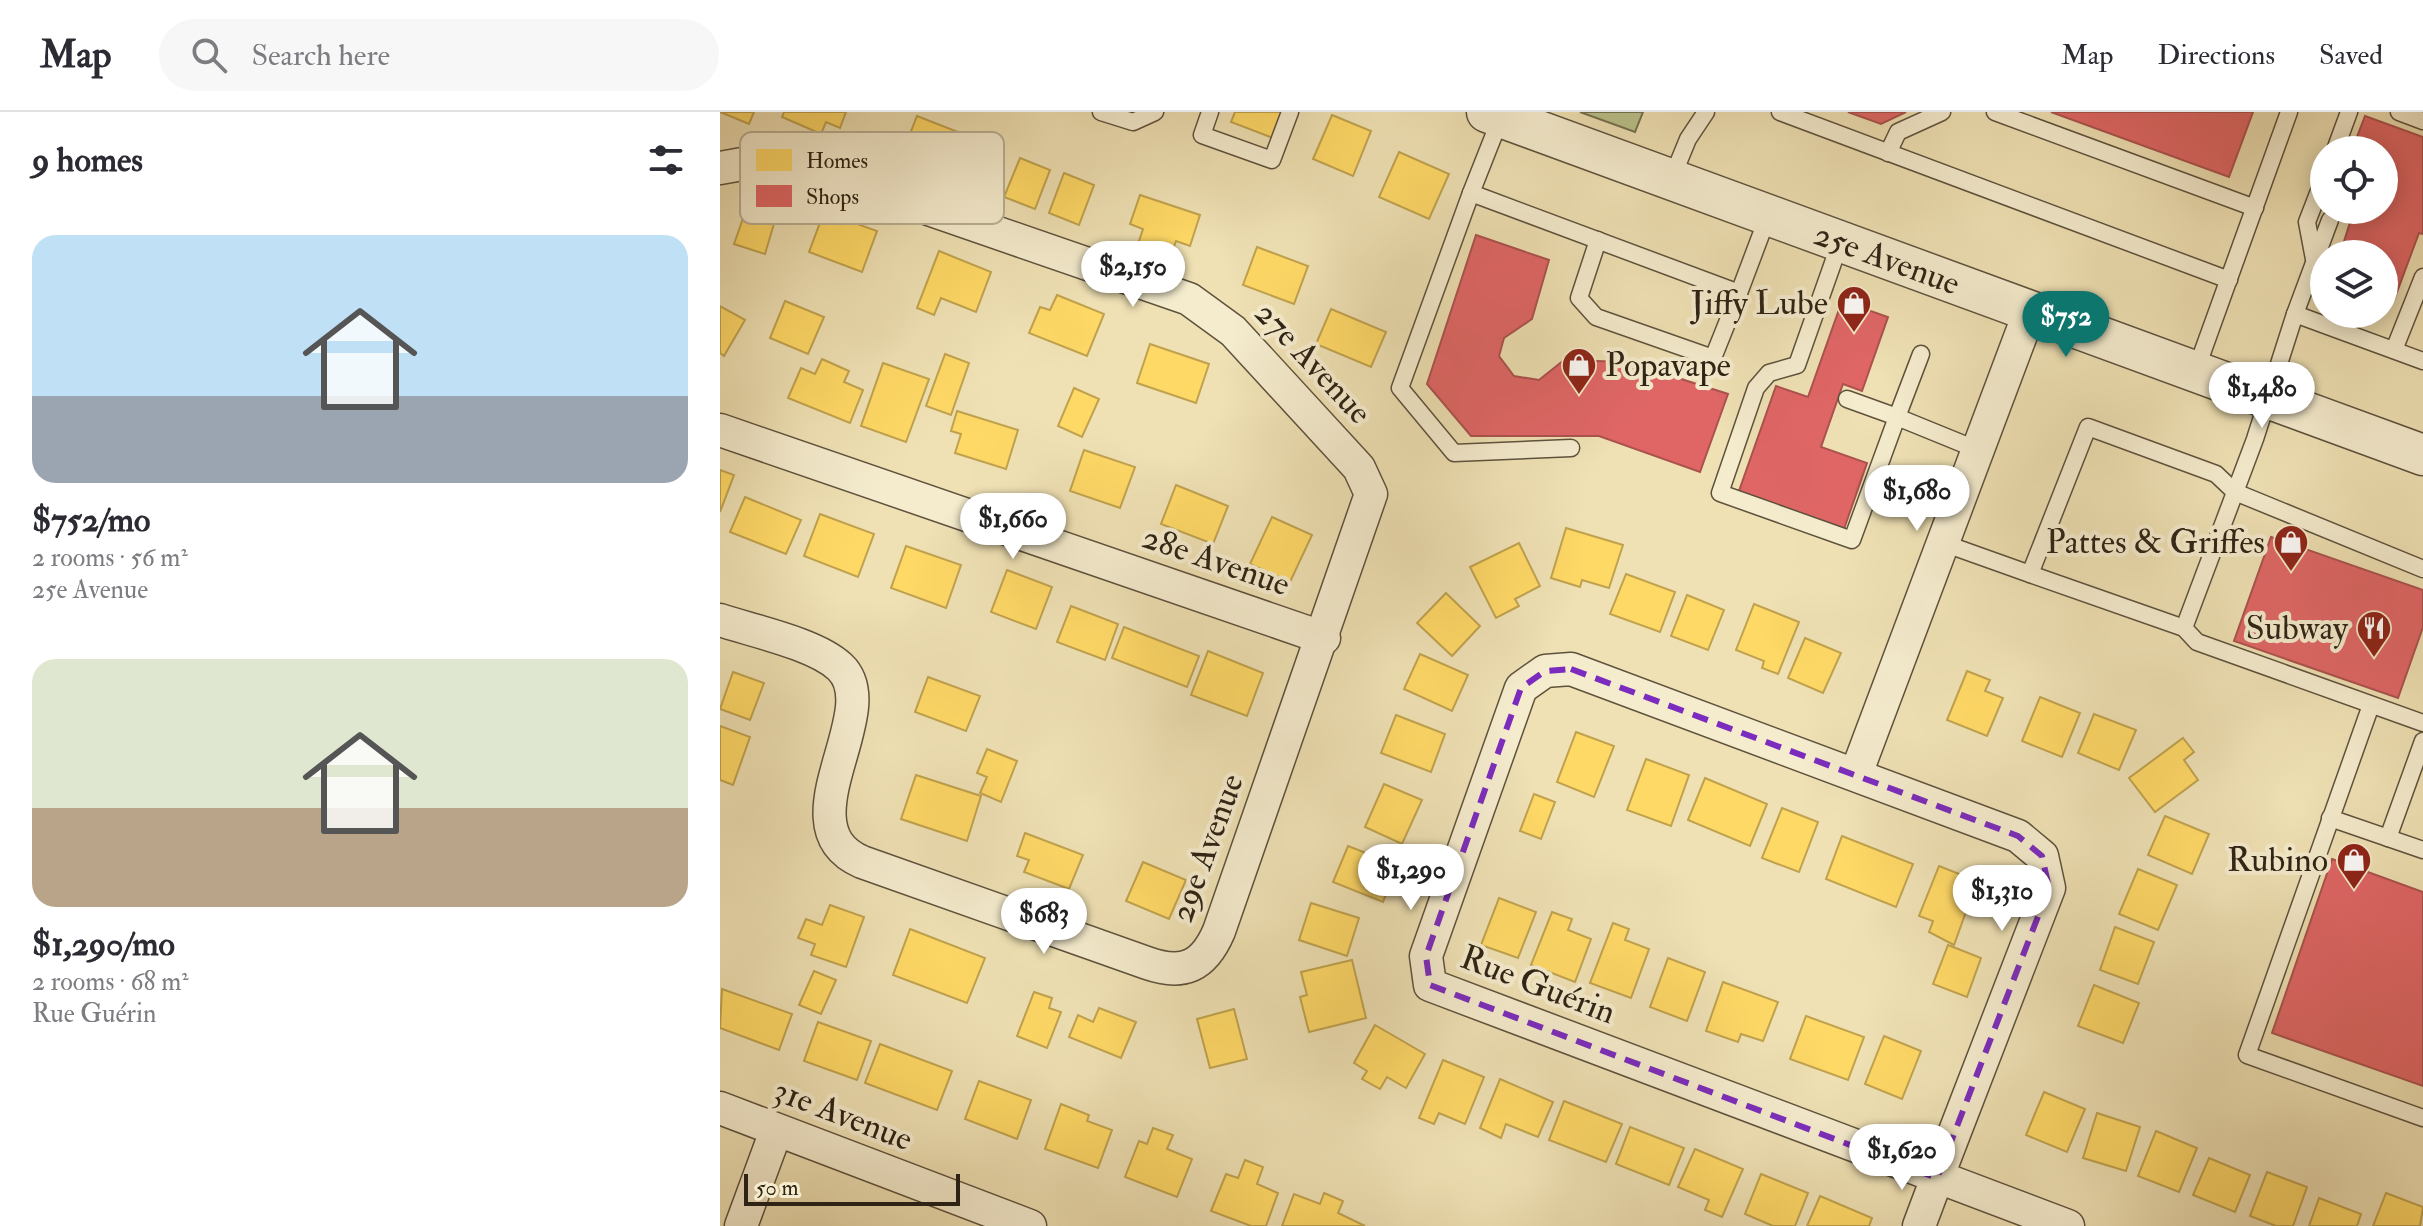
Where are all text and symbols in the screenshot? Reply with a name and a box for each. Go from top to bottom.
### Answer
search box [159,19,719,91]
text: Map [40,31,111,79]
icon: search [187,33,231,77]
text: Search here [251,37,390,74]
text: Map [2061,38,2114,73]
text: Directions [2158,38,2275,73]
text: Saved [2319,38,2383,73]
legend [740,132,1004,224]
map controls [2310,136,2398,328]
button: locate [2310,136,2398,224]
icon: filters [644,138,688,182]
text: 9 homes [32,139,143,182]
text: Homes [806,147,868,175]
text: Shops [806,183,859,212]
street label: 25e Avenue [1808,212,1966,305]
button: layers [2310,240,2398,328]
pin: $2,150 [1068,241,1198,309]
text: $2,150 [1099,251,1167,283]
place label: Jiffy Lube [1690,282,1828,325]
shop icon: Jiffy Lube [1835,284,1873,334]
icon: home [288,287,432,431]
pin: $752 [2019,291,2113,359]
street label: 27e Avenue [1245,293,1381,433]
text: $752 [2040,301,2092,333]
place label: Popavape [1605,344,1731,387]
shop icon: Popavape [1560,346,1598,396]
pin: $1,480 [2197,362,2327,430]
text: $1,480 [2227,372,2297,404]
pin: $1,680 [1852,465,1982,533]
text: $1,680 [1883,475,1951,507]
pin: $1,660 [948,493,1078,561]
text: $752/mo [32,499,150,542]
text: $1,660 [978,503,1048,535]
street label: 28e Avenue [1137,516,1295,606]
place label: Pattes & Griffes [2046,521,2265,564]
shop icon: Pattes & Griffes [2272,523,2310,573]
text: 2 rooms · 56 m² [32,542,188,574]
text: 25e Avenue [32,574,148,606]
place label: Subway [2246,607,2349,650]
restaurant icon: Subway [2355,609,2393,659]
icon: home [288,711,432,855]
street label: 29e Avenue [1160,768,1254,928]
place label: Rubino [2227,839,2328,882]
shop icon: Rubino [2335,841,2373,891]
pin: $1,290 [1346,844,1476,912]
text: $1,290 [1376,854,1446,886]
pin: $1,310 [1937,865,2067,933]
text: $1,310 [1971,875,2033,907]
pin: $683 [997,888,1091,956]
text: $683 [1019,898,1069,930]
text: $1,290/mo [32,923,175,966]
street label: Rue Guérin [1454,936,1622,1034]
text: 2 rooms · 68 m² [32,966,189,998]
text: Rue Guérin [32,998,156,1030]
street label: 31e Avenue [768,1069,918,1161]
pin: $1,620 [1837,1124,1967,1192]
text: $1,620 [1867,1134,1937,1166]
scale bar [744,1170,960,1206]
text: 50 m [756,1174,798,1202]

